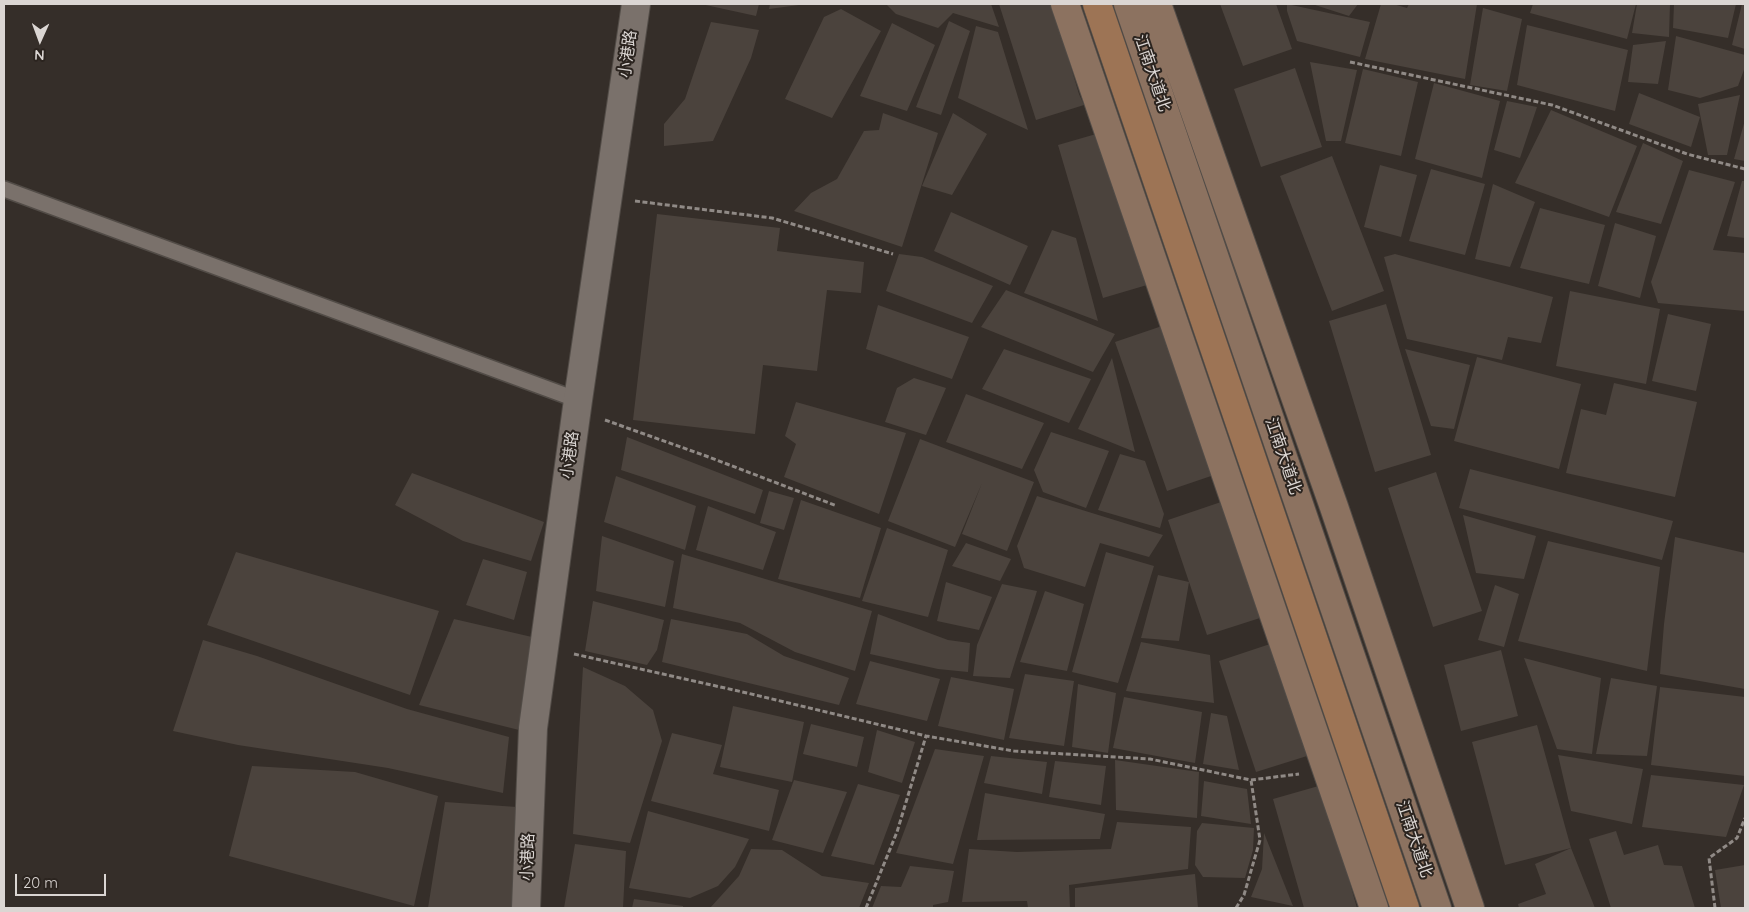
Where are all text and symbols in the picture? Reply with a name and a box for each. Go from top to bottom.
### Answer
north arrow [15,15,65,65]
street label: 小港路 [615,29,641,79]
street label: 江南大道北 [1130,32,1174,114]
text: N [34,46,45,64]
street label: 江南大道北 [1261,415,1305,497]
street label: 小港路 [557,430,583,480]
street label: 江南大道北 [1392,798,1436,880]
street label: 小港路 [518,833,538,881]
scale bar [18,864,109,896]
text: 20 m [23,873,58,892]

